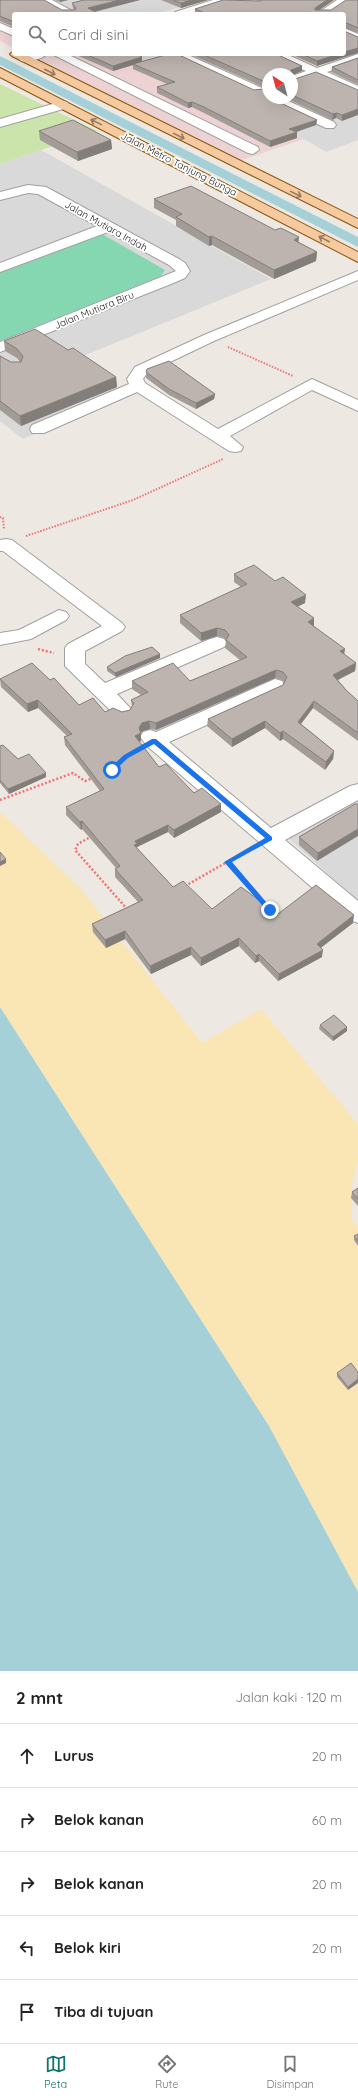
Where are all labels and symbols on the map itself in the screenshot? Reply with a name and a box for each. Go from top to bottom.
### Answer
one-way arrow [44,68,56,76]
north arrow [262,68,298,104]
one-way arrow [91,118,103,125]
street label: Jalan Metro Tanjung Bunga [119,129,239,199]
one-way arrow [173,133,185,140]
one-way arrow [289,191,301,198]
street label: Jalan Mutiara Indah [62,198,150,254]
one-way arrow [318,235,330,243]
street label: Jalan Mutiara Biru [52,288,136,332]
route start [103,761,121,779]
route end [261,901,279,919]

